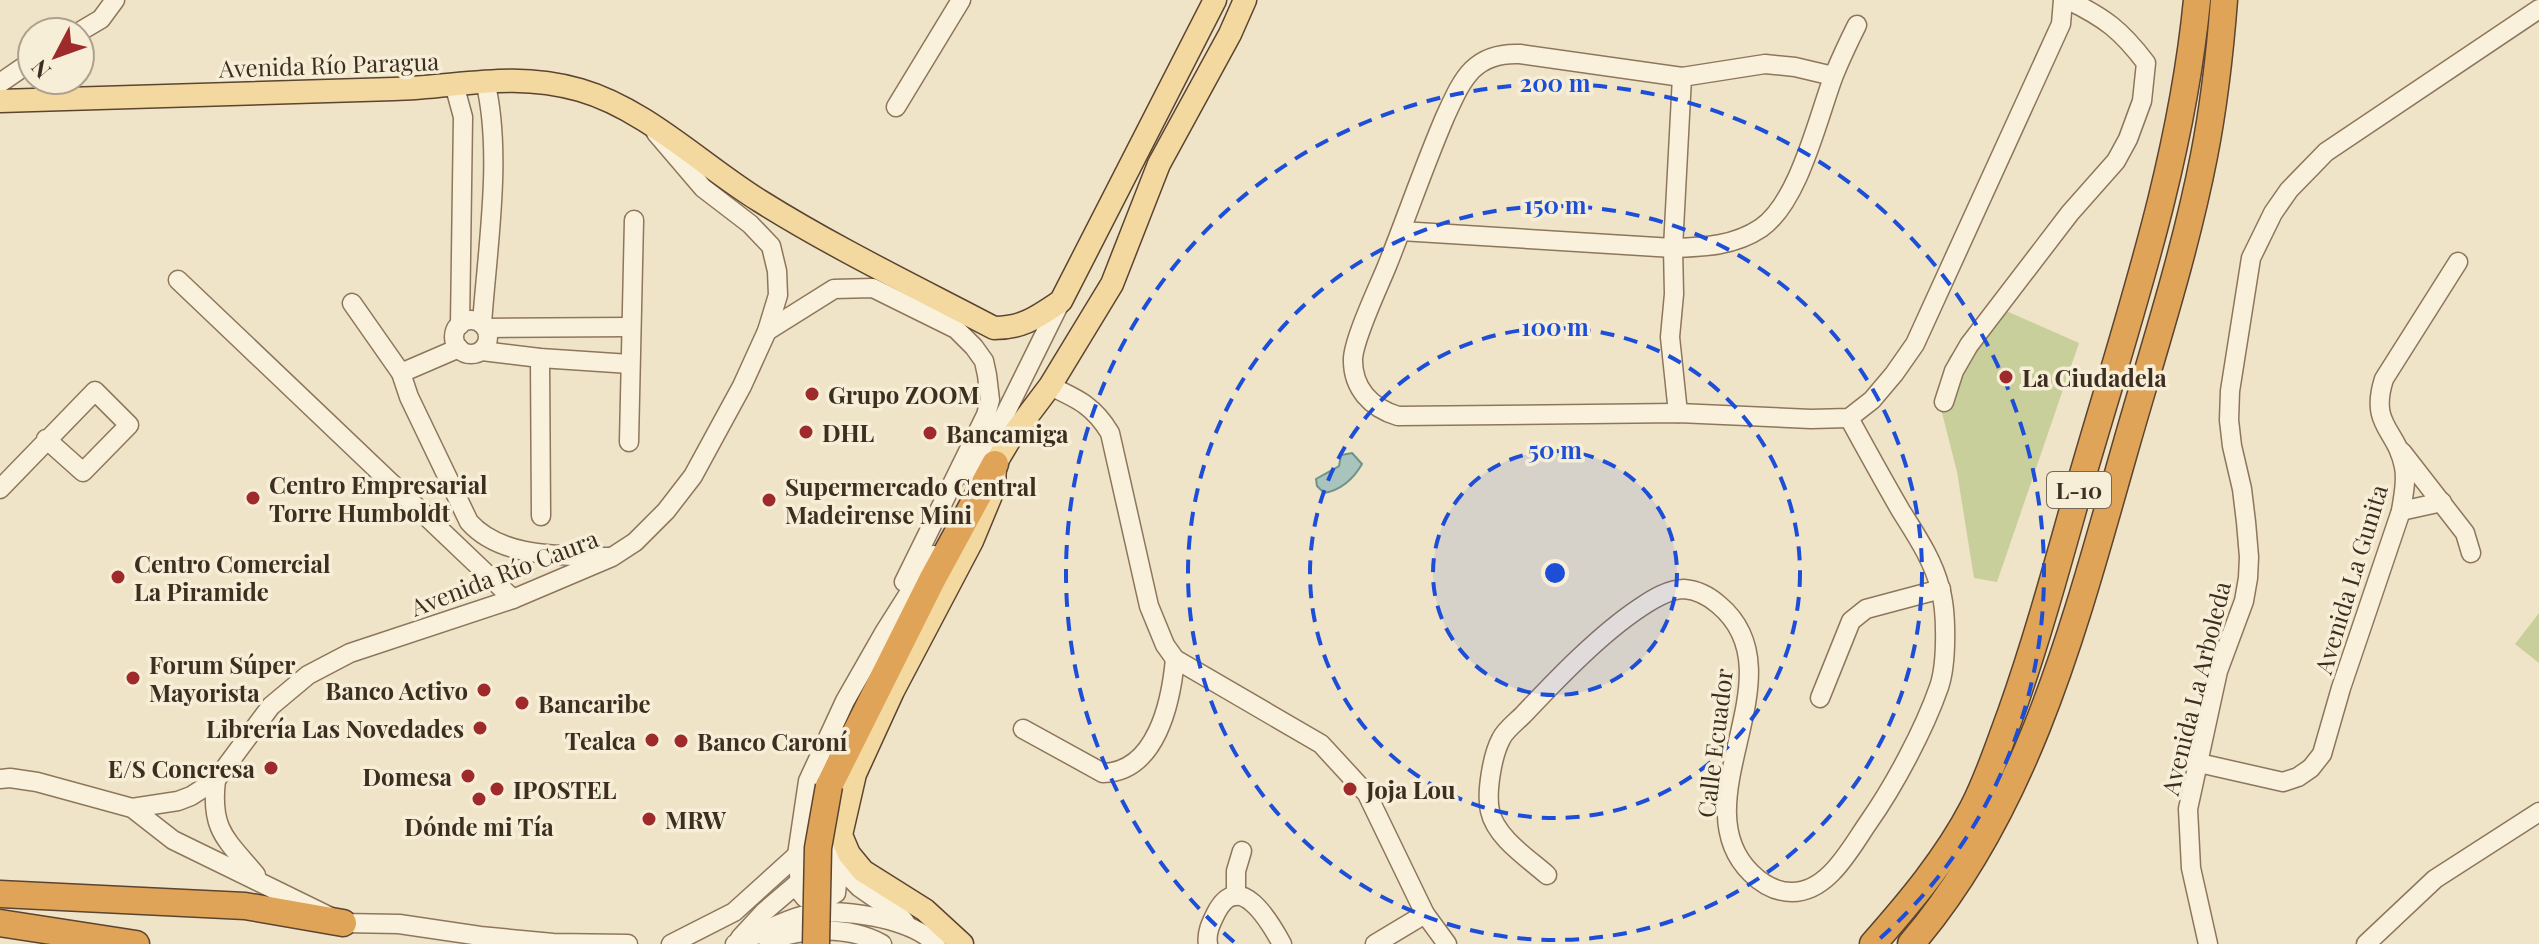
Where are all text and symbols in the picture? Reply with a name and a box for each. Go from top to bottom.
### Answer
north arrow [16,16,96,96]
street label: Avenida Río Paragua [217,44,440,84]
text: N [24,54,57,86]
text: 200 m [1520,66,1591,98]
text: 150 m [1524,188,1587,220]
text: 100 m [1521,310,1589,342]
place label: La Ciudadela [2022,361,2167,393]
marker: La Ciudadela [1997,368,2015,386]
place label: Grupo ZOOM [828,378,980,410]
marker: Grupo ZOOM [803,385,821,403]
place label: DHL [822,416,875,448]
place label: Bancamiga [946,417,1069,449]
marker: DHL [797,423,815,441]
marker: Bancamiga [921,424,939,442]
text: 50 m [1528,433,1582,465]
place label: Centro Empresarial Torre Humboldt [269,468,488,528]
place label: Supermercado Central Madeirense Mini [785,470,1037,530]
road number: L-10 [2047,472,2111,508]
street label: Avenida La Gunita [2306,481,2394,678]
marker: Centro Empresarial Torre Humboldt [244,489,262,507]
marker: Supermercado Central Madeirense Mini [760,491,778,509]
street label: Avenida Río Caura [405,521,602,623]
place label: Centro Comercial La Piramide [134,547,331,607]
centre of rings [1541,559,1569,587]
marker: Centro Comercial La Piramide [109,568,127,586]
street label: Avenida La Arboleda [2153,578,2237,799]
place label: Forum Súper Mayorista [149,648,296,708]
street label: Calle Ecuador [1689,666,1739,819]
marker: Forum Súper Mayorista [124,669,142,687]
place label: Banco Activo [325,674,468,706]
marker: Banco Activo [475,681,493,699]
place label: Bancaribe [538,687,651,719]
marker: Bancaribe [513,694,531,712]
place label: Librería Las Novedades [206,712,464,744]
marker: Librería Las Novedades [471,719,489,737]
place label: Tealca [565,724,637,756]
place label: Banco Caroní [697,725,848,757]
marker: Tealca [643,731,661,749]
marker: Banco Caroní [672,732,690,750]
place label: E/S Concresa [108,752,256,784]
marker: E/S Concresa [262,759,280,777]
place label: Domesa [362,760,453,792]
marker: Domesa [459,767,477,785]
place label: IPOSTEL [513,773,617,805]
place label: Joja Lou [1365,773,1456,805]
marker: IPOSTEL [488,780,506,798]
marker: Joja Lou [1341,780,1359,798]
marker: Dónde mi Tía [470,790,488,808]
place label: MRW [665,803,727,835]
place label: Dónde mi Tía [404,810,554,842]
marker: MRW [640,810,658,828]

